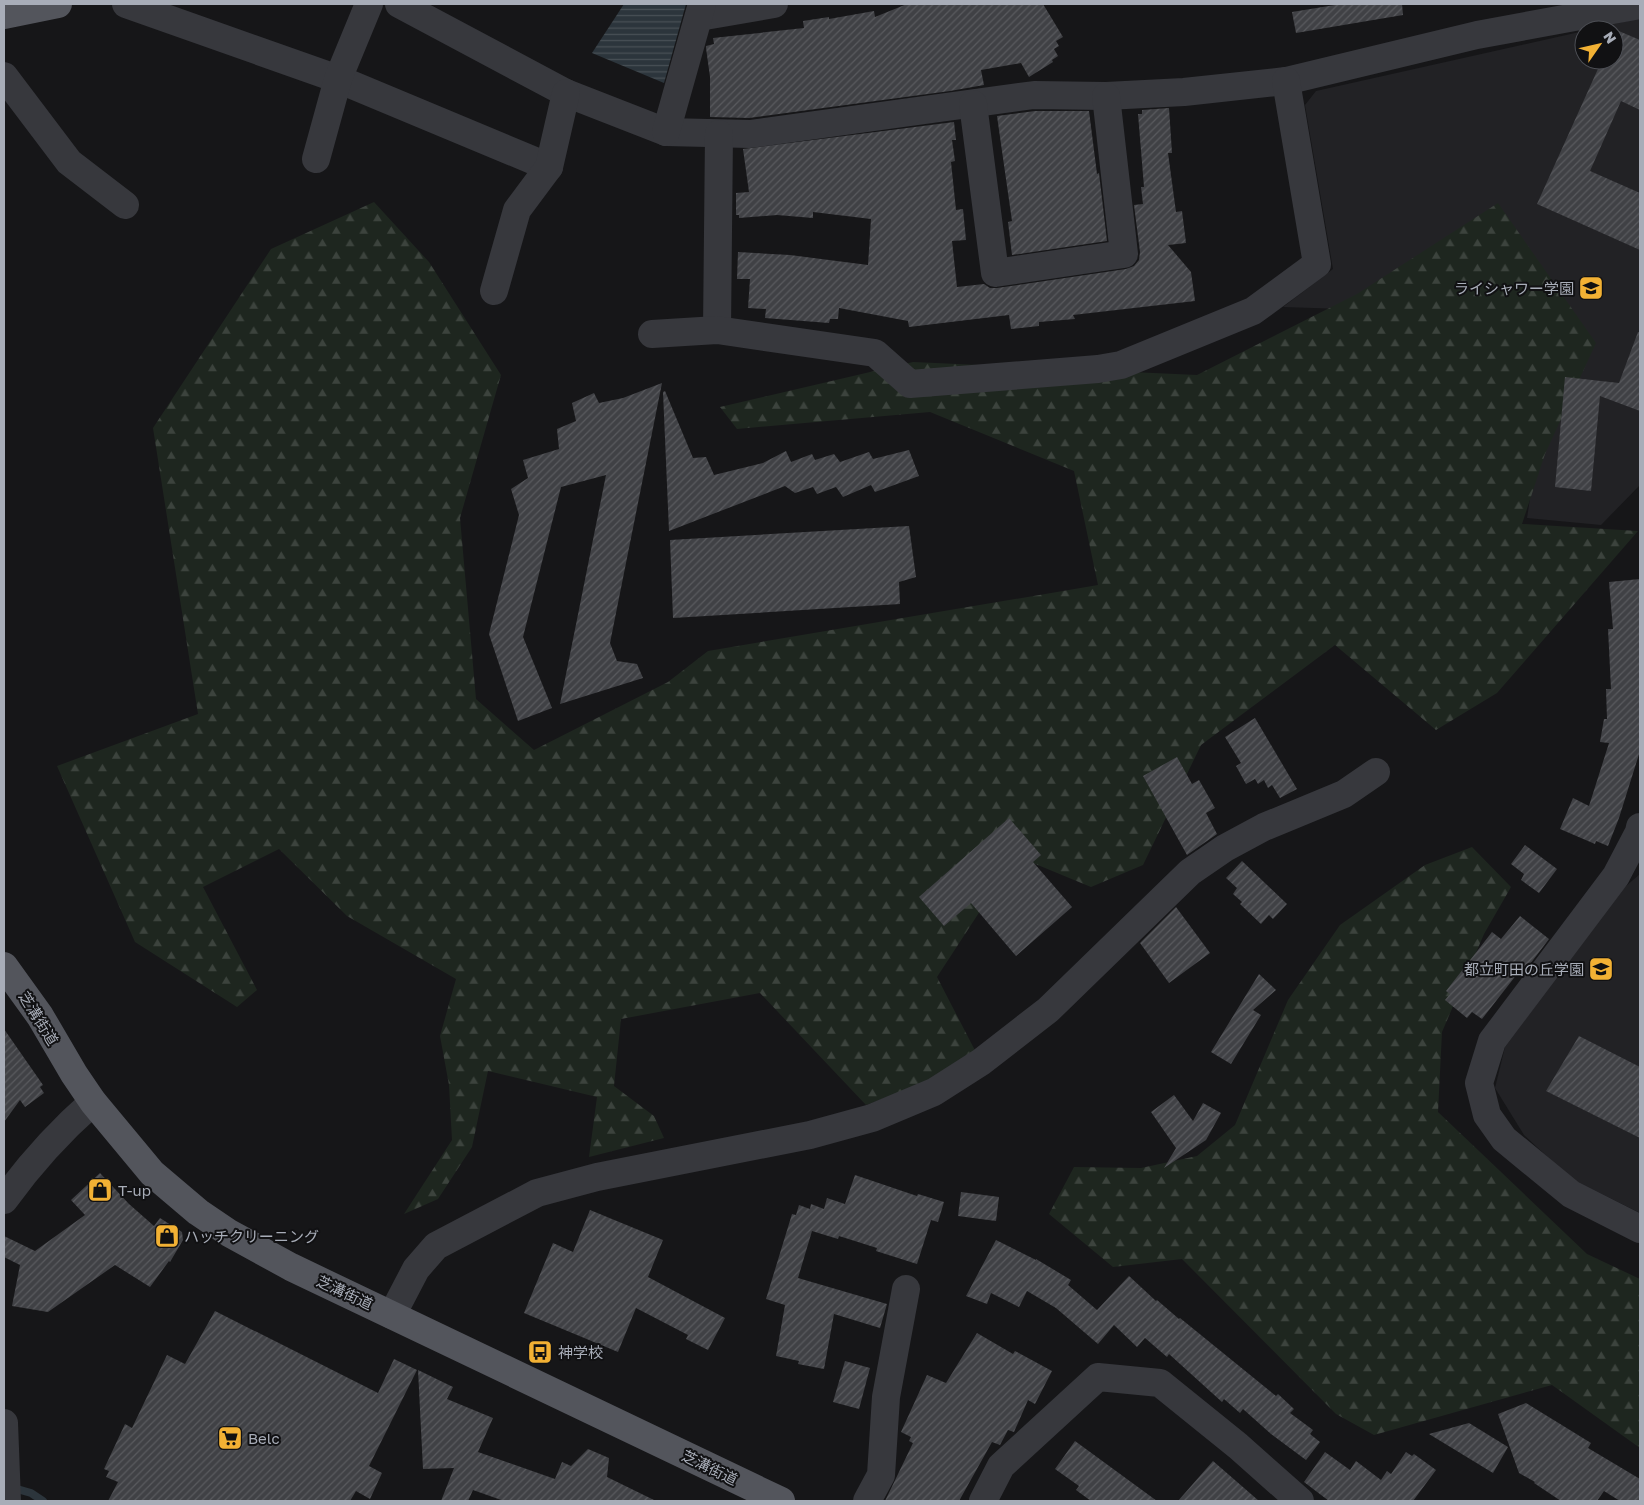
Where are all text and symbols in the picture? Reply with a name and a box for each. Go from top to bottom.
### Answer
north arrow [1574,20,1624,70]
text: N [1600,28,1620,47]
school or university icon: ライシャワー学園 [1578,275,1604,301]
place label: ライシャワー学園 [1454,279,1574,297]
school or university icon: 都立町田の丘学園 [1588,956,1614,982]
place label: 都立町田の丘学園 [1464,960,1584,978]
street label: 芝溝街道 [15,988,63,1048]
shop icon: T-up [87,1177,113,1203]
place label: T-up [118,1181,151,1199]
shop icon: ハッチクリーニング [154,1223,180,1249]
place label: ハッチクリーニング [184,1227,319,1245]
street label: 芝溝街道 [314,1271,376,1313]
bus stop icon: 神学校 [527,1339,553,1365]
place label: 神学校 [558,1343,603,1361]
supermarket icon: Belc [217,1425,243,1451]
place label: Belc [248,1429,280,1447]
street label: 芝溝街道 [679,1446,741,1488]

